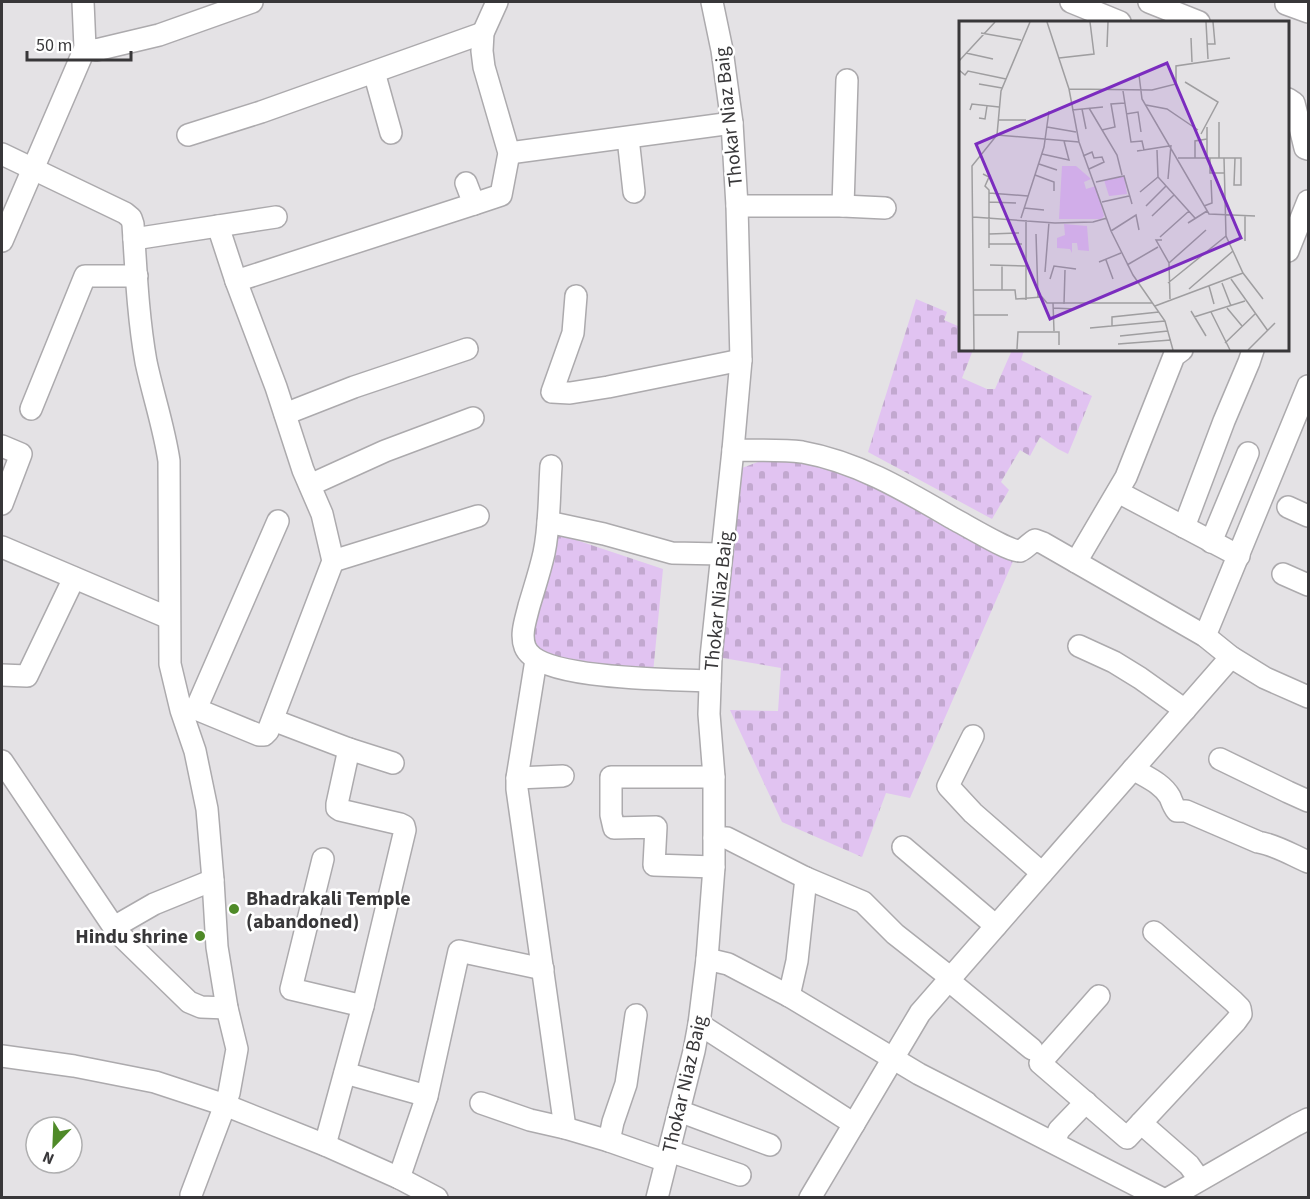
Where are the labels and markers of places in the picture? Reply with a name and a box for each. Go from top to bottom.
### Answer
place label: Bhadrakali Temple (abandoned) [246,885,411,936]
marker: Bhadrakali Temple (abandoned) [227,902,241,916]
place label: Hindu shrine [75,923,188,951]
marker: Hindu shrine [193,929,207,943]

